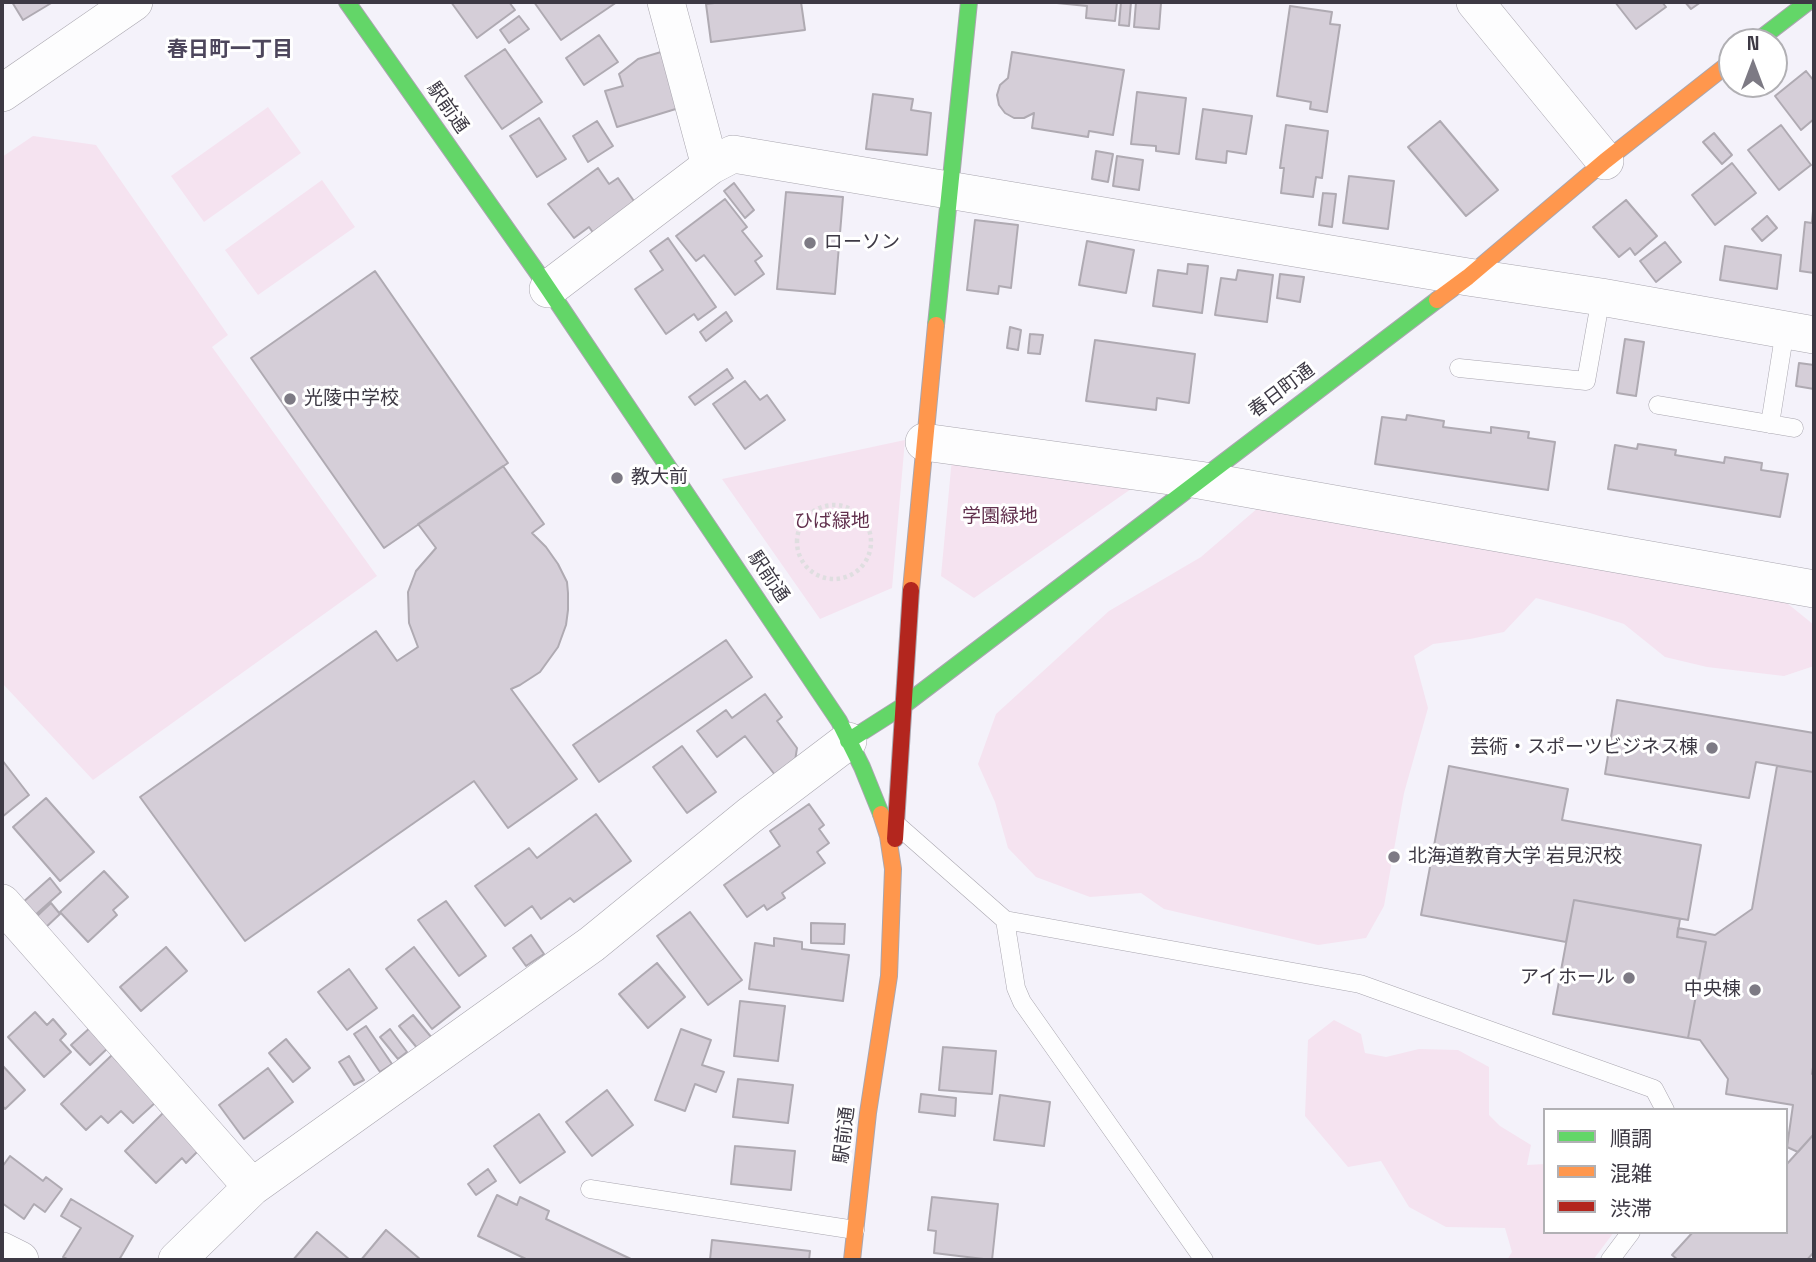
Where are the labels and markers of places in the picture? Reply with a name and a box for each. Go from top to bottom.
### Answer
place label: ローソン [824,232,900,254]
marker: ローソン [802,235,818,251]
place label: 光陵中学校 [304,388,399,410]
marker: 光陵中学校 [282,391,298,407]
place label: 教大前 [631,467,688,489]
marker: 教大前 [609,470,625,486]
place label: 芸術・スポーツビジネス棟 [1470,737,1698,759]
marker: 芸術・スポーツビジネス棟 [1704,740,1720,756]
place label: 北海道教育大学 岩見沢校 [1408,846,1622,868]
marker: 北海道教育大学 岩見沢校 [1386,849,1402,865]
place label: アイホール [1520,967,1615,989]
marker: アイホール [1621,970,1637,986]
place label: 中央棟 [1684,979,1741,1001]
marker: 中央棟 [1747,982,1763,998]

